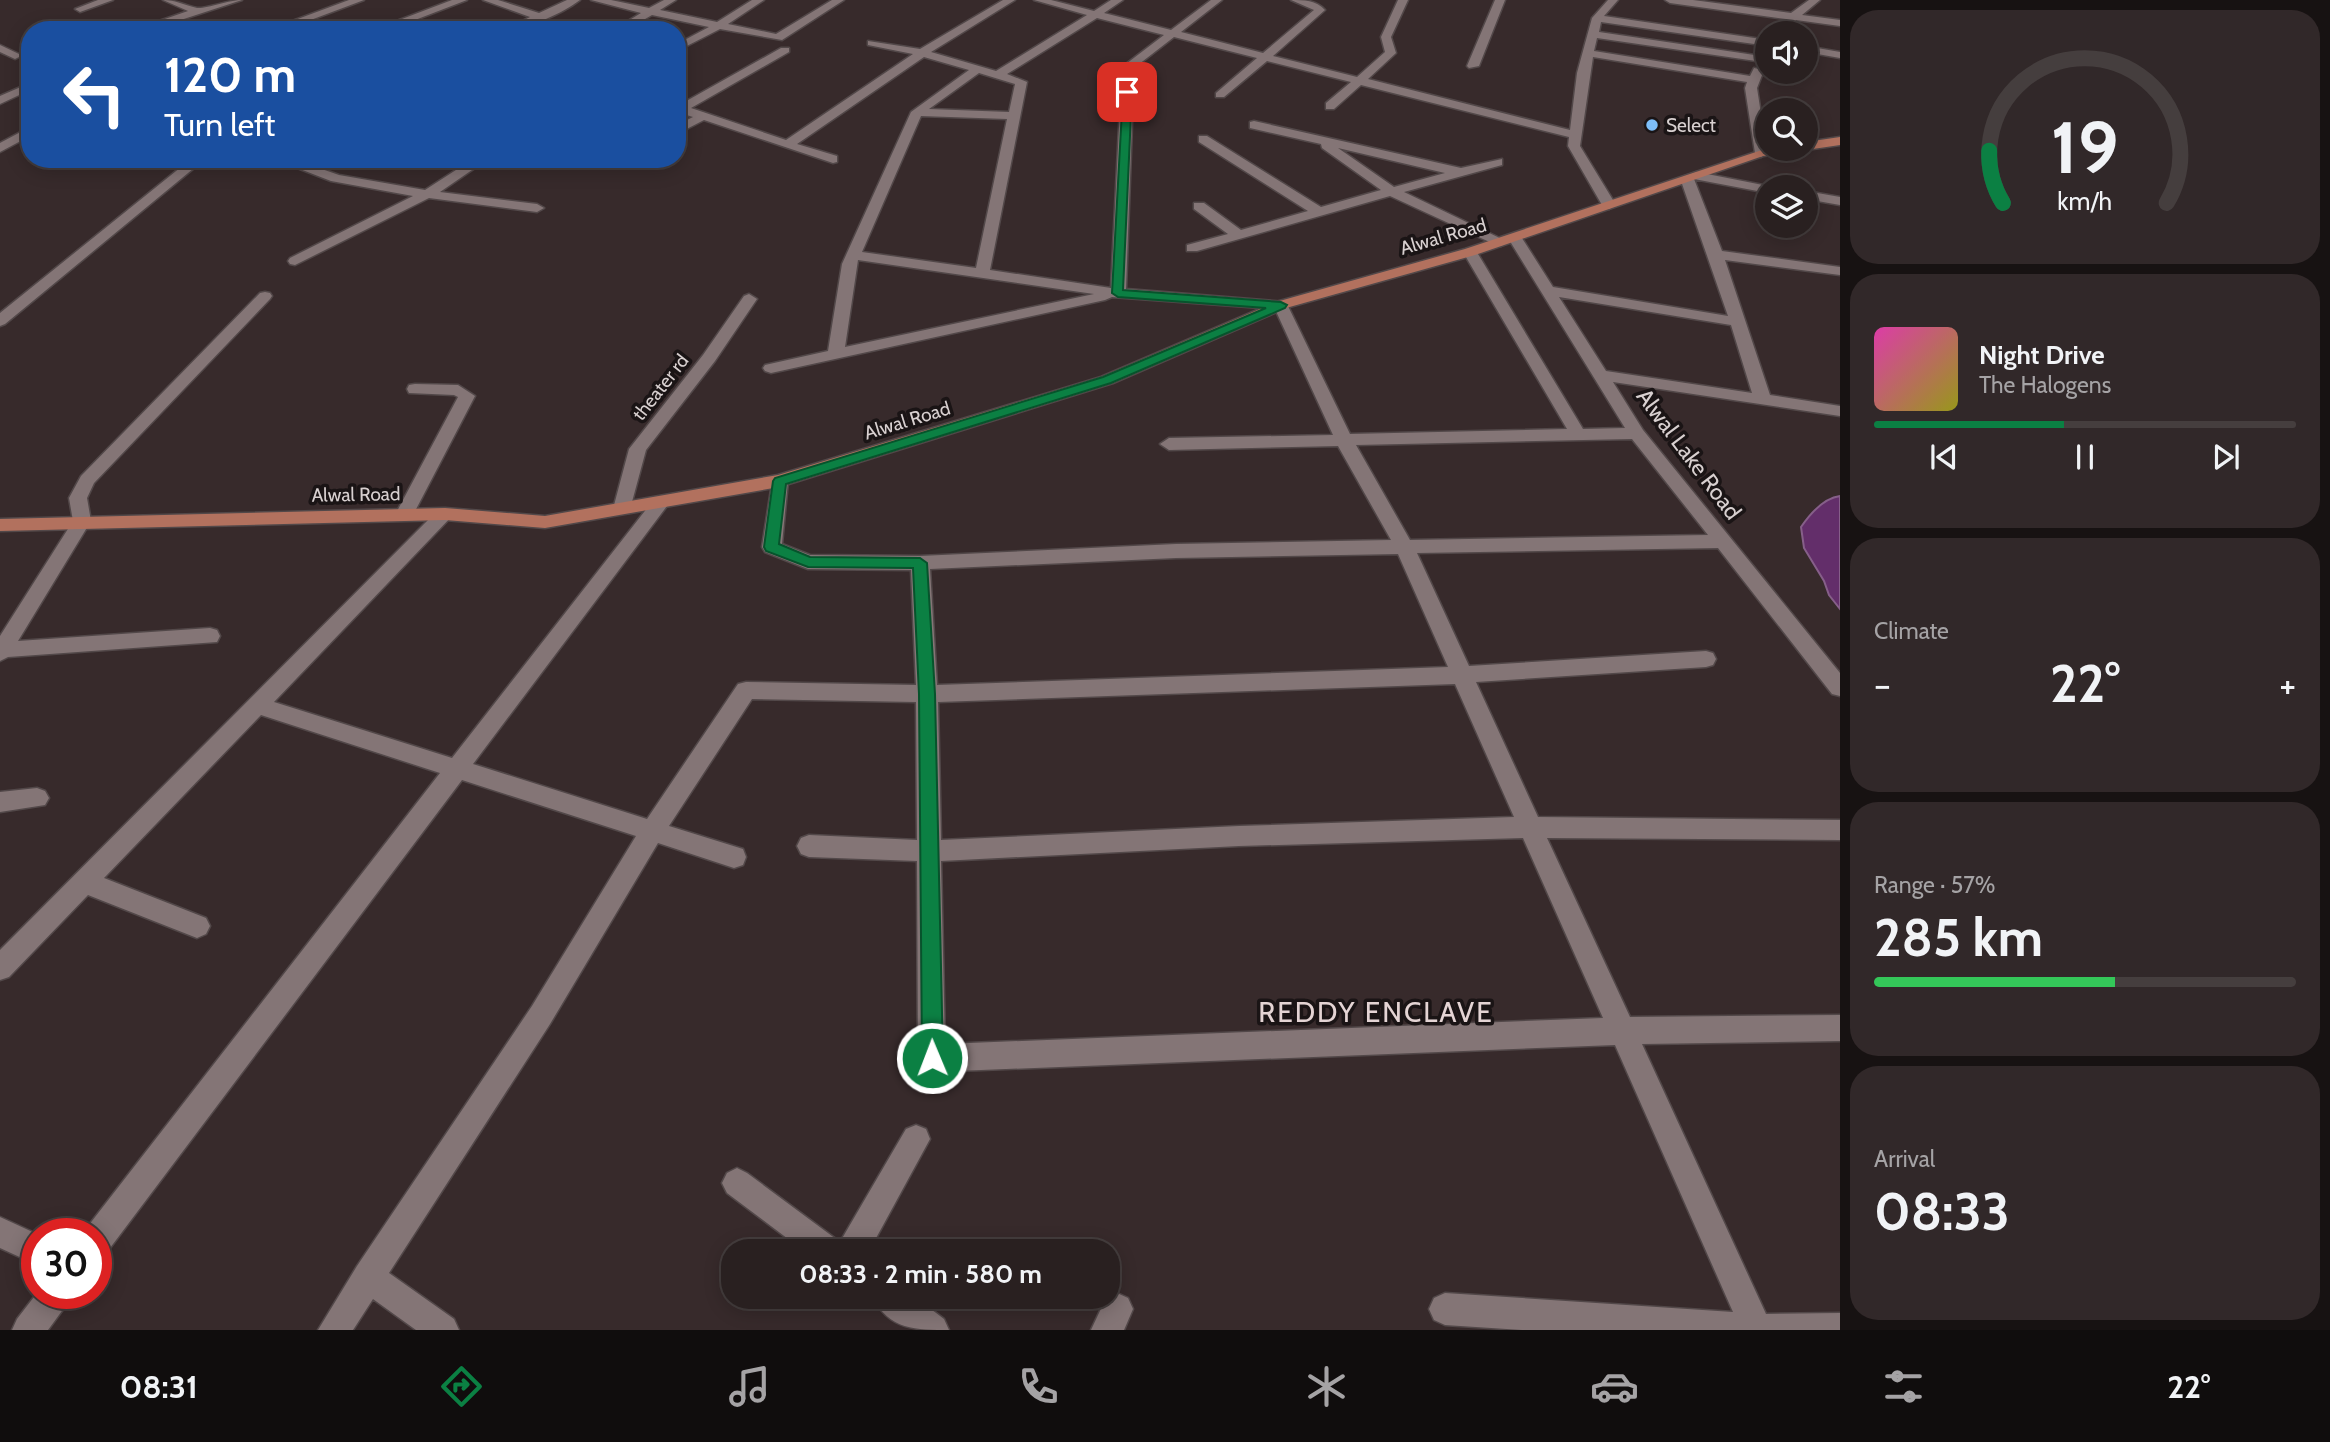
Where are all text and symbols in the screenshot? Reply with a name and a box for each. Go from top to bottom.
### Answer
map controls [1755,21,1818,238]
button: sound [1755,21,1818,84]
text: 120 m [164,45,296,104]
icon: left [49,49,140,140]
pin [1097,62,1157,122]
icon: arrive [1108,73,1146,111]
button: search [1755,98,1818,161]
text: 19 [2051,103,2119,191]
text: Turn left [164,105,275,144]
place label: Select [1666,114,1717,137]
marker: Select [1644,117,1660,133]
button: layers [1755,175,1818,238]
text: km/h [2058,186,2112,216]
street label: Alwal Road [1397,213,1489,260]
text: Night Drive [1979,339,2105,371]
street label: theater rd [627,349,693,425]
text: The Halogens [1979,371,2111,399]
street label: Alwal Lake Road [1631,383,1747,525]
street label: Alwal Road [861,397,953,444]
icon: previous [1925,438,1963,476]
icon: pause [2066,438,2104,476]
icon: next [2207,438,2245,476]
street label: Alwal Road [311,482,401,507]
text: Climate [1874,617,1949,645]
text: 22° [2050,652,2120,715]
text: − [1874,661,1891,708]
text: + [2279,661,2296,708]
text: Range · 57% [1874,871,1995,899]
text: 285 km [1874,906,2043,969]
district label: REDDY ENCLAVE [1258,995,1494,1029]
position arrow [895,1021,969,1095]
text: Arrival [1874,1145,1935,1173]
text: 08:33 [1874,1180,2010,1243]
speed limit sign: 30 [21,1218,112,1309]
text: 08:33 · 2 min · 580 m [799,1258,1042,1290]
icon: directions [437,1362,486,1411]
icon: music [725,1362,774,1411]
icon: phone [1014,1362,1063,1411]
icon: climate [1302,1362,1351,1411]
icon: car [1590,1362,1639,1411]
icon: filters [1879,1362,1928,1411]
text: 08:31 [120,1367,198,1406]
text: 22° [2167,1367,2210,1406]

